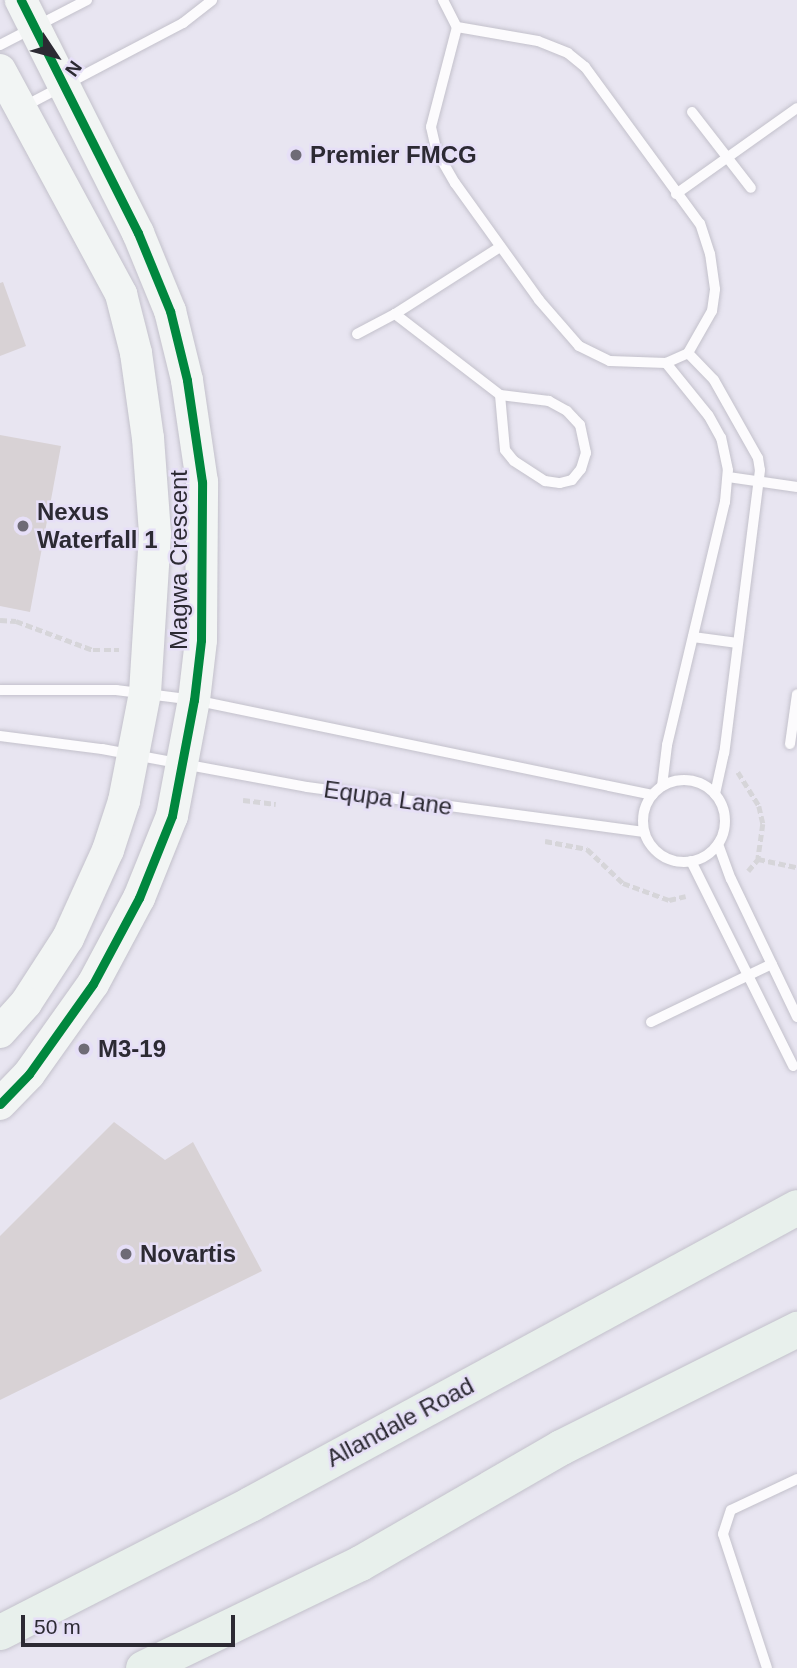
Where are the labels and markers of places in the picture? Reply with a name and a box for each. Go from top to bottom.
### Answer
place label: Premier FMCG [310,141,477,169]
marker: Premier FMCG [288,147,304,163]
place label: Nexus Waterfall 1 [37,498,157,554]
marker: Nexus Waterfall 1 [15,518,31,534]
place label: M3-19 [98,1035,166,1063]
marker: M3-19 [76,1041,92,1057]
place label: Novartis [140,1240,236,1268]
marker: Novartis [118,1246,134,1262]

